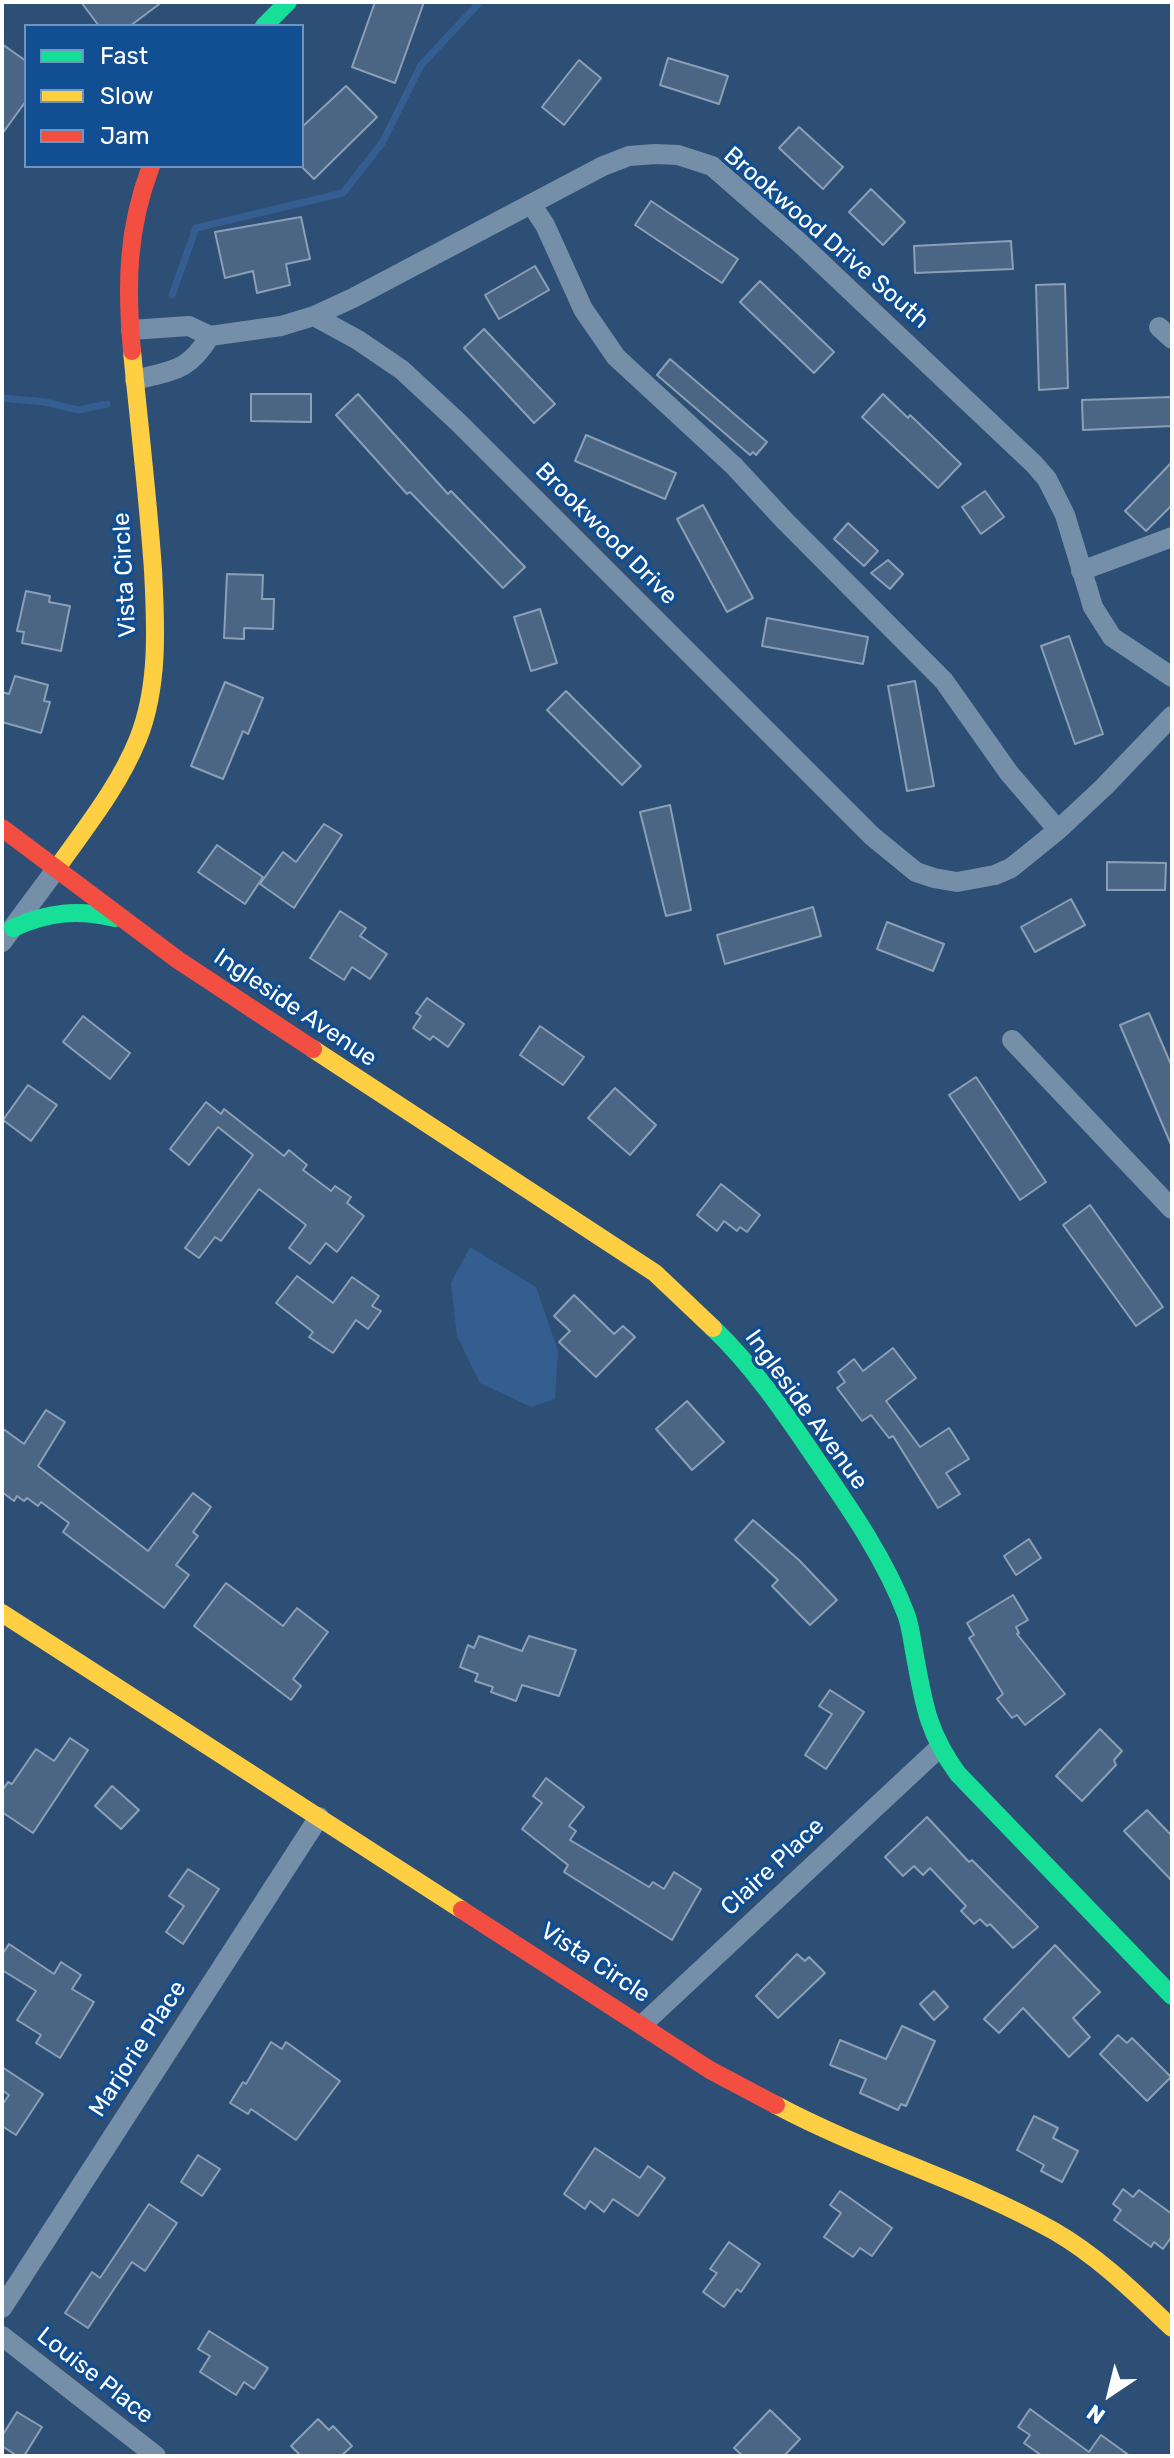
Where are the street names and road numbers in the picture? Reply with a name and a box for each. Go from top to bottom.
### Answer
street label: Brookwood Drive South [718,141,934,335]
street label: Brookwood Drive [529,457,683,611]
street label: Vista Circle [107,512,143,638]
street label: Ingleside Avenue [208,943,382,1073]
street label: Ingleside Avenue [738,1325,874,1495]
street label: Claire Place [716,1812,830,1922]
street label: Vista Circle [535,1917,655,2009]
street label: Marjorie Place [83,1975,193,2123]
street label: Louise Place [31,2322,159,2430]

